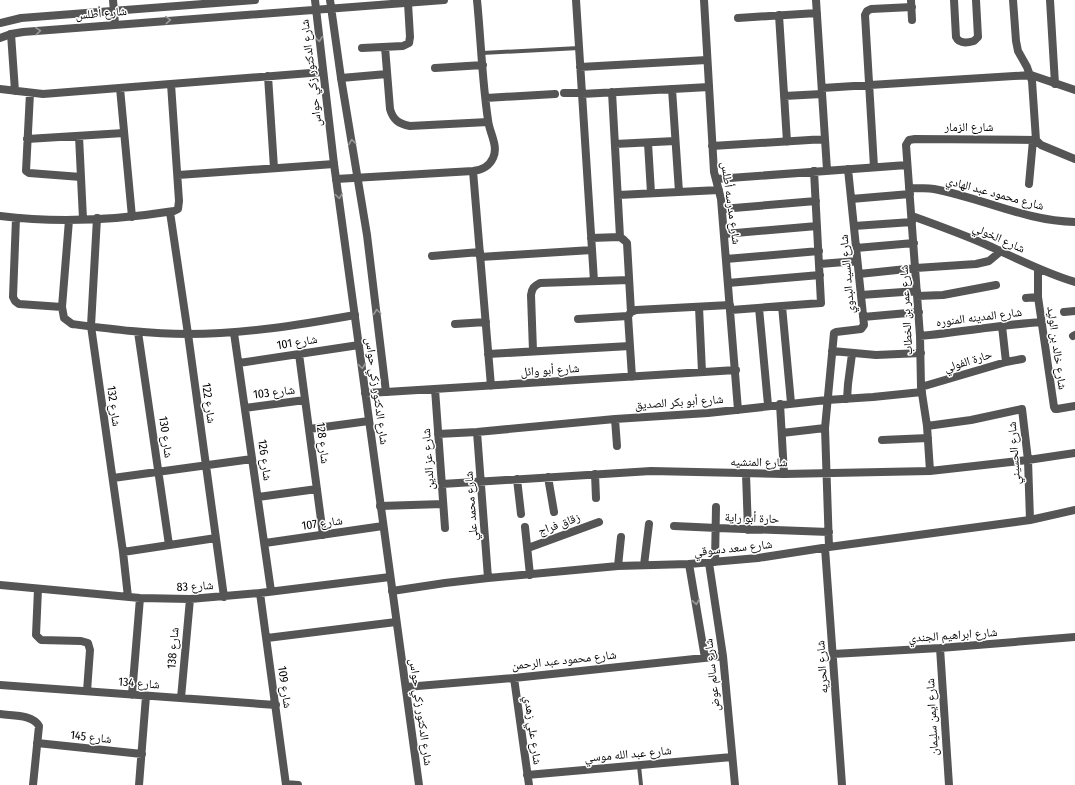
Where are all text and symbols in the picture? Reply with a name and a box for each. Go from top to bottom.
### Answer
street label: شارع أطلس [75,4,127,23]
one-way arrow [165,16,171,25]
street label: شارع الدكتور زكي حواس [297,18,328,127]
one-way arrow [35,26,41,35]
one-way arrow [314,36,323,42]
street label: شارع الزمار [943,120,994,135]
one-way arrow [348,139,357,145]
street label: شارع مدرسه أطلس [717,161,744,246]
street label: شارع محمود عبد الهادي [944,173,1046,216]
one-way arrow [334,192,343,199]
street label: شارع الخولي [970,220,1027,258]
street label: شارع السيد البدوي [837,233,860,314]
street label: شارع عمر بن الخطاب [897,264,916,356]
street label: شارع المدينه المنوره [935,305,1023,330]
street label: شارع خالد بن الوليد [1043,305,1070,391]
one-way arrow [373,309,382,315]
street label: شارع 101 [276,332,319,353]
street label: شارع الدكتور زكي حواس [360,337,391,446]
street label: حارة الفولي [942,347,995,378]
street label: شارع أبو وائل [520,361,580,380]
one-way arrow [357,363,366,369]
street label: شارع 122 [198,382,219,424]
street label: شارع 103 [252,382,296,402]
street label: شارع 132 [103,385,124,427]
street label: شارع أبو بكر الصديق [634,392,724,413]
street label: شارع 130 [155,415,176,459]
street label: شارع 128 [313,421,332,465]
street label: شارع الحسيني [1005,421,1026,485]
street label: شارع عز الدين [419,428,438,490]
street label: شارع 126 [254,438,275,482]
street label: شارع المنشيه [730,455,788,470]
street label: شارع محمد علي [462,470,483,541]
street label: زقاق فراج [536,510,582,538]
street label: حارة أبو راية [724,510,780,526]
street label: شارع 107 [301,513,344,534]
street label: شارع سعد دسوقي [693,537,773,562]
street label: شارع 83 [176,578,214,595]
one-way arrow [691,599,700,606]
street label: شارع ابراهيم الجندي [908,625,998,648]
street label: شارع 138 [164,627,183,669]
street label: شارع سالم عوض [701,638,724,712]
street label: شارع الحريه [813,640,832,694]
street label: شارع محمود عبد الرحمن [511,648,617,673]
street label: شارع الدكتور زكي حواس [404,658,435,767]
street label: شارع 109 [274,665,295,709]
street label: شارع 134 [118,675,160,692]
street label: شارع ايمن سليمان [923,678,942,756]
street label: شارع علي زهدي [518,695,545,766]
street label: شارع 145 [70,728,112,747]
street label: شارع عبد الله موسي [584,743,673,768]

